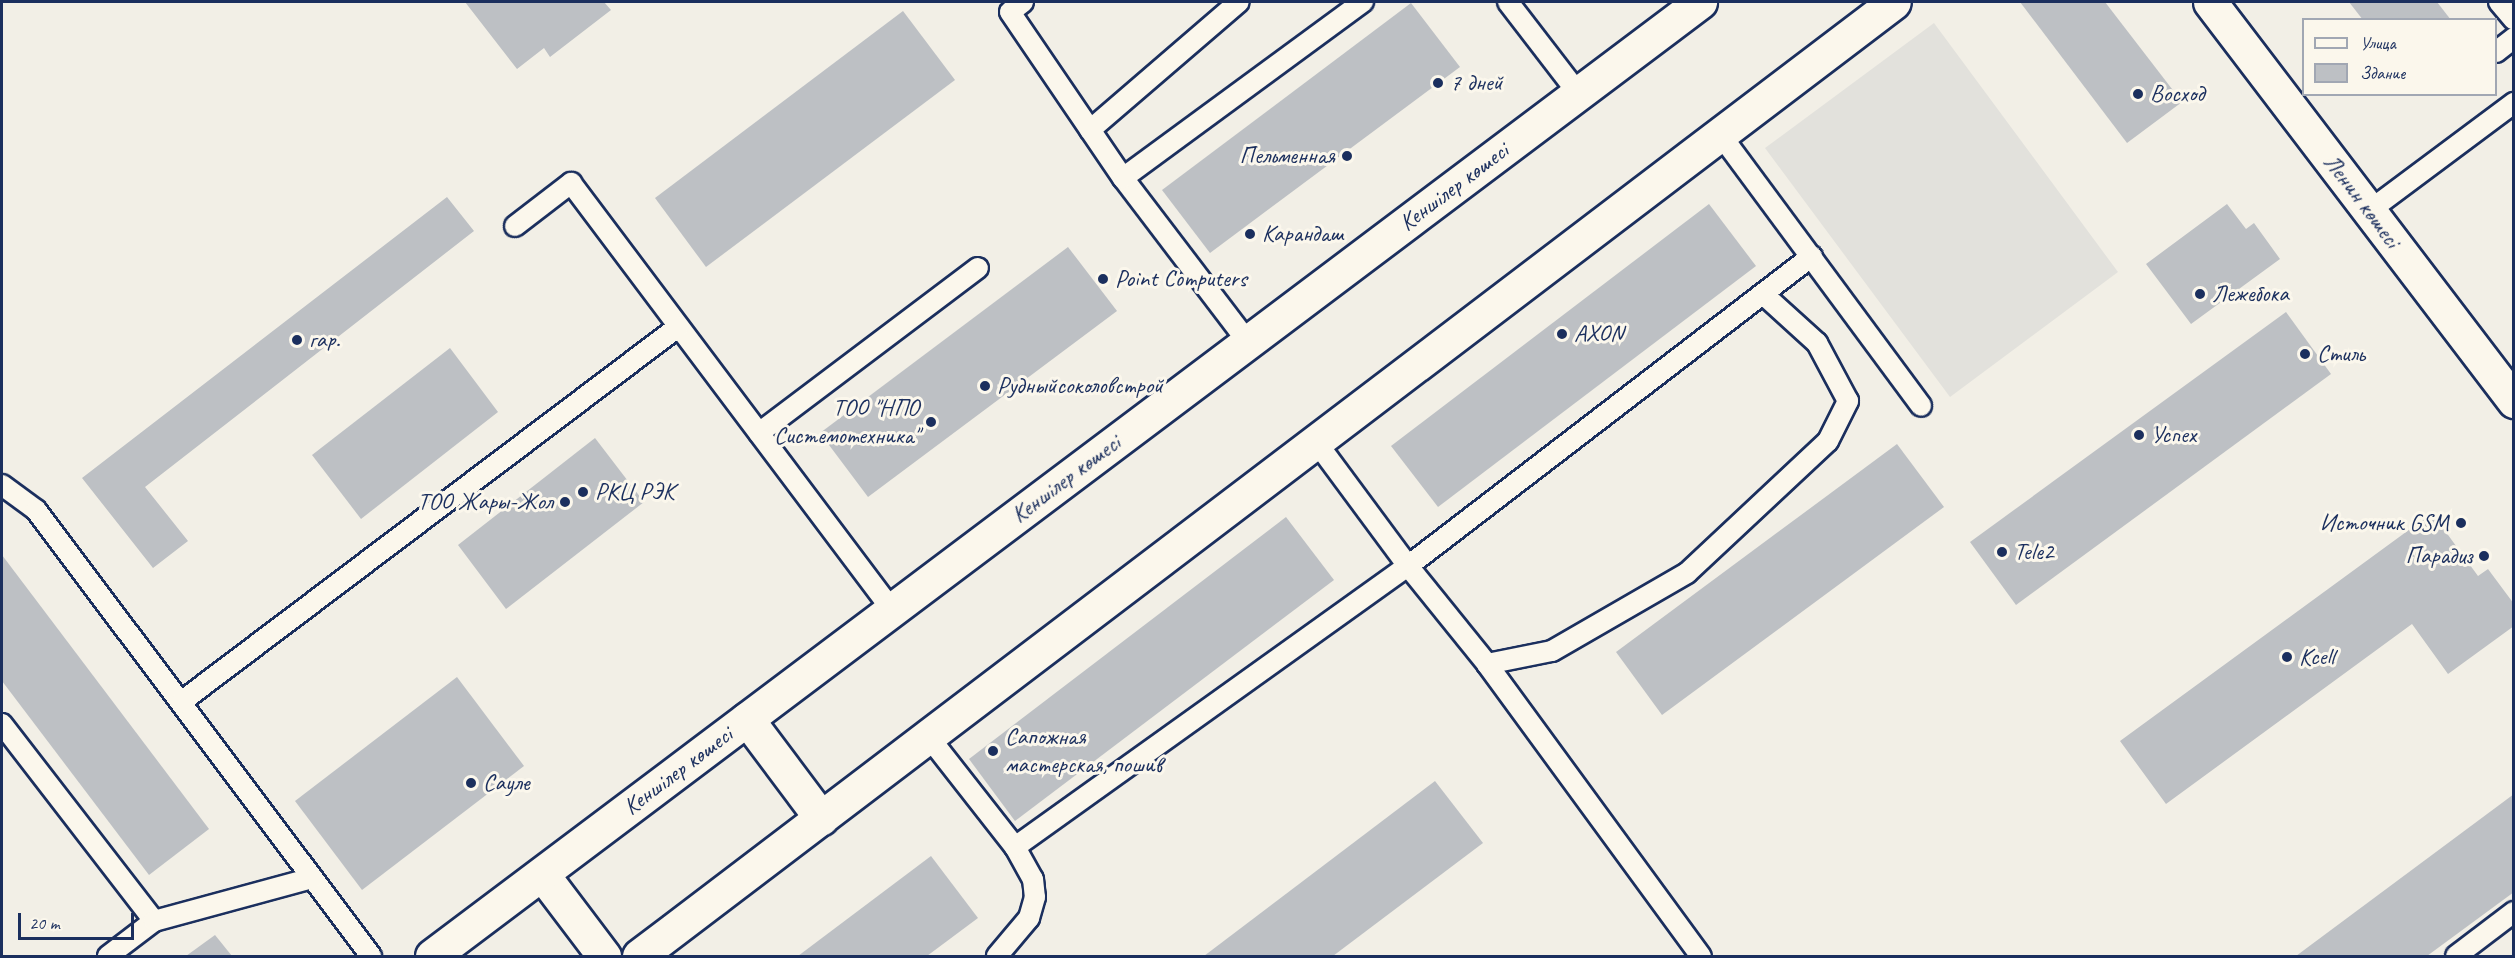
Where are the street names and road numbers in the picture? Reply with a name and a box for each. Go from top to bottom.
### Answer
street label: Кеншілер көшесі [1394,137,1514,237]
street label: Ленин көшесі [2317,148,2407,254]
street label: Кеншілер көшесі [1006,429,1126,529]
street label: Кеншілер көшесі [618,721,738,821]

